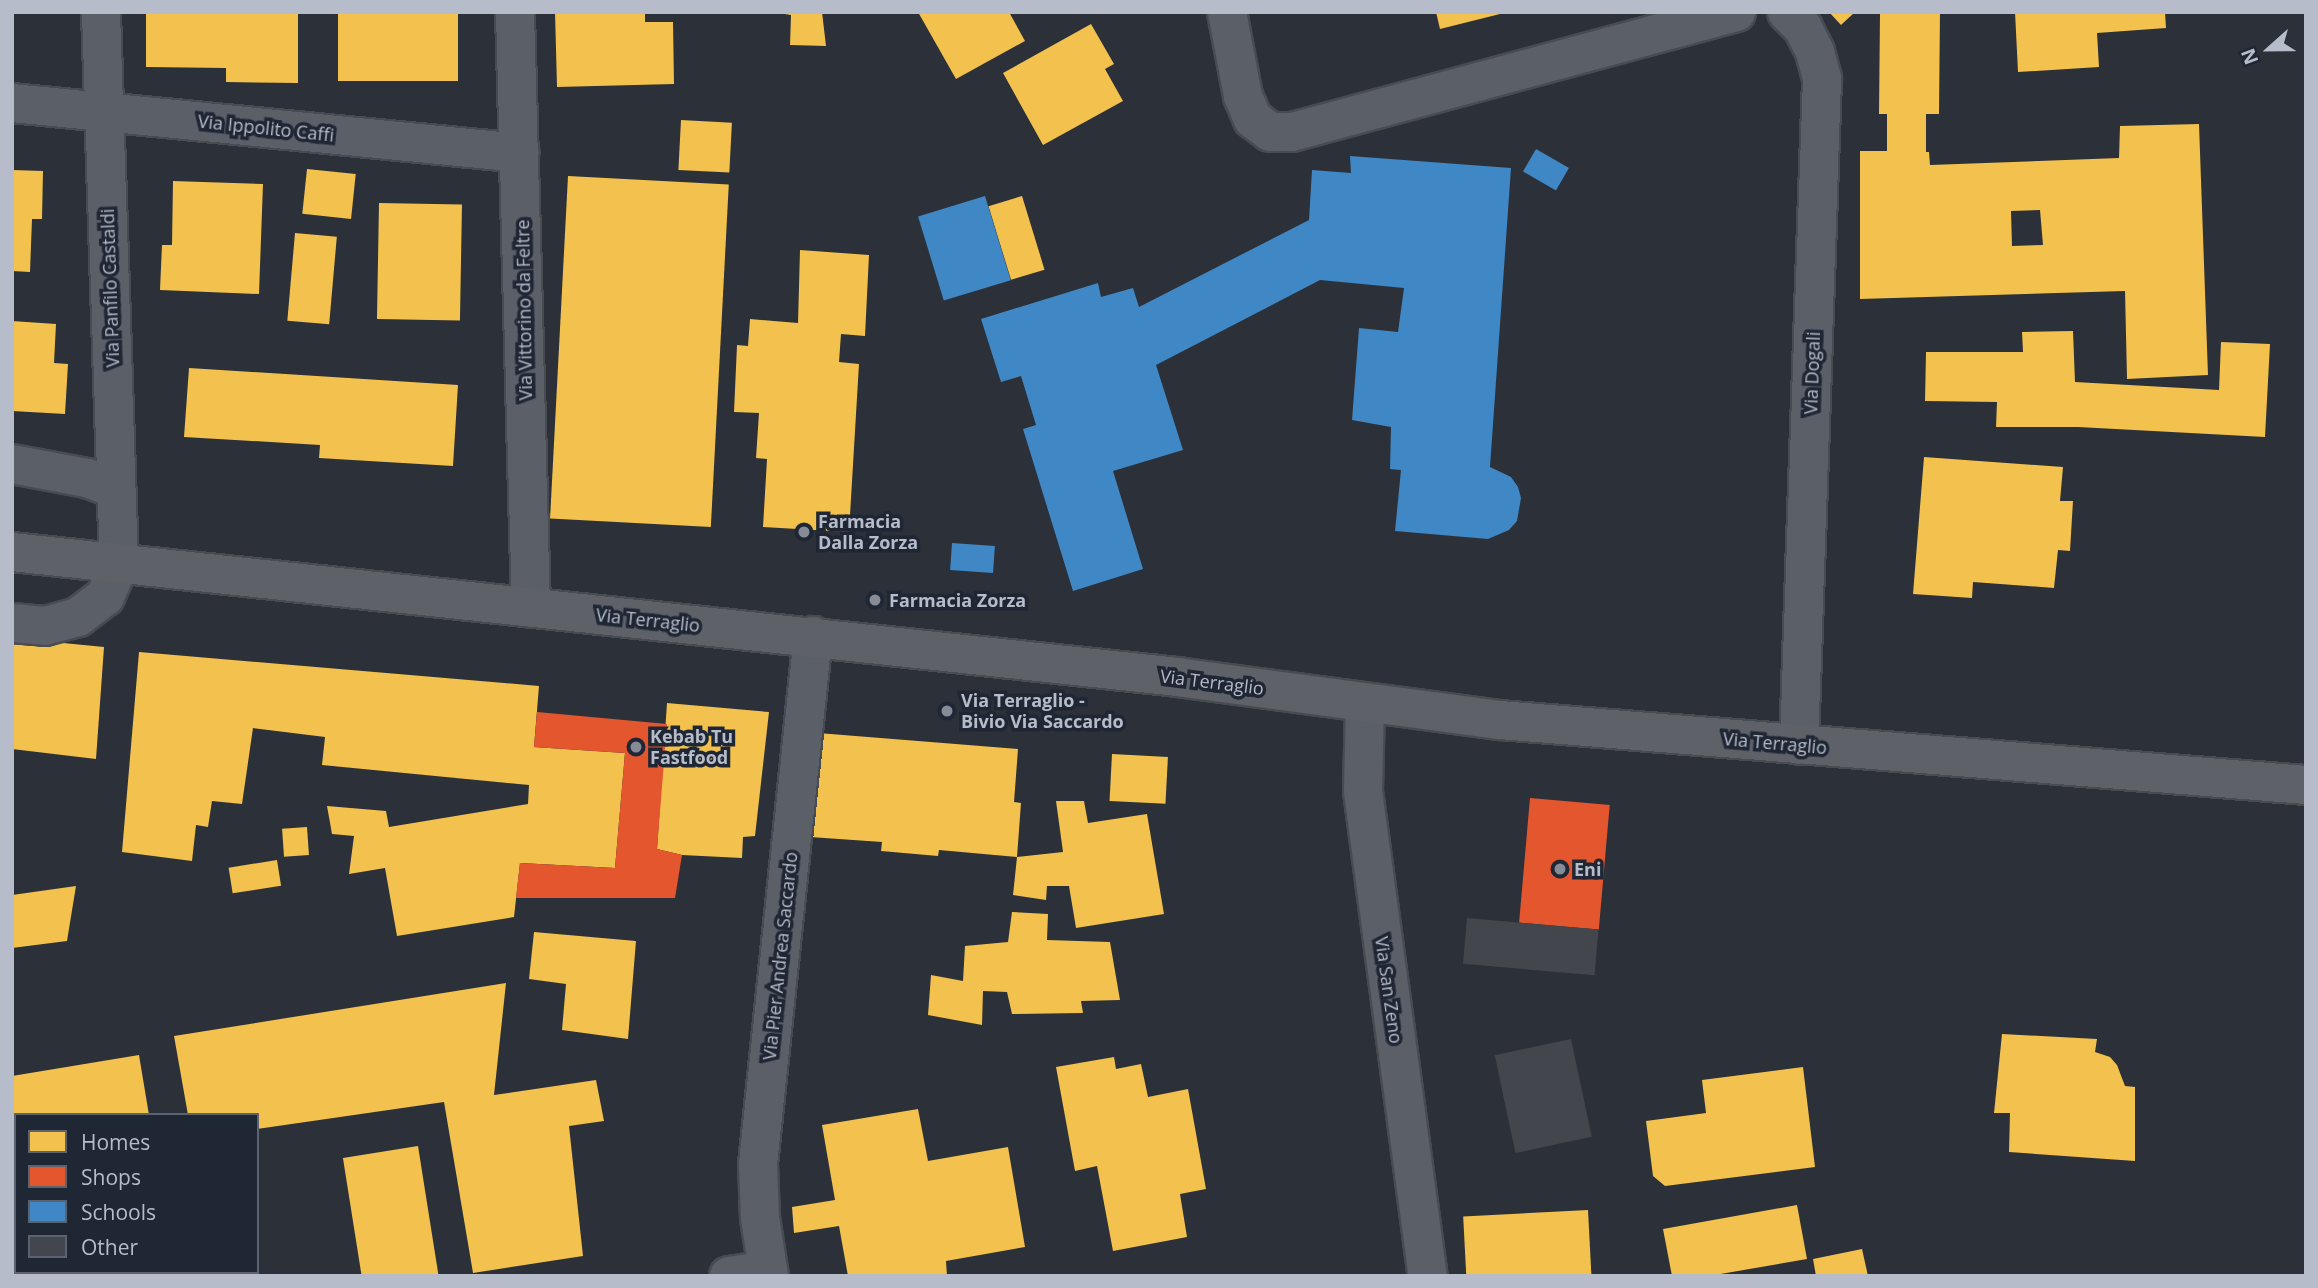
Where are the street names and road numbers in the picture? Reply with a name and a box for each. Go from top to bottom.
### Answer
street label: Via Ippolito Caffi [197,110,335,146]
street label: Via Panfilo Castaldi [96,208,124,368]
street label: Via Vittorino da Feltre [512,219,536,401]
street label: Via Dogali [1800,331,1824,415]
street label: Via Terraglio [595,604,701,636]
street label: Via Terraglio [1159,665,1265,699]
street label: Via Terraglio [1722,728,1828,758]
street label: Via Pier Andrea Saccardo [758,851,802,1061]
street label: Via San Zeno [1371,935,1407,1045]

